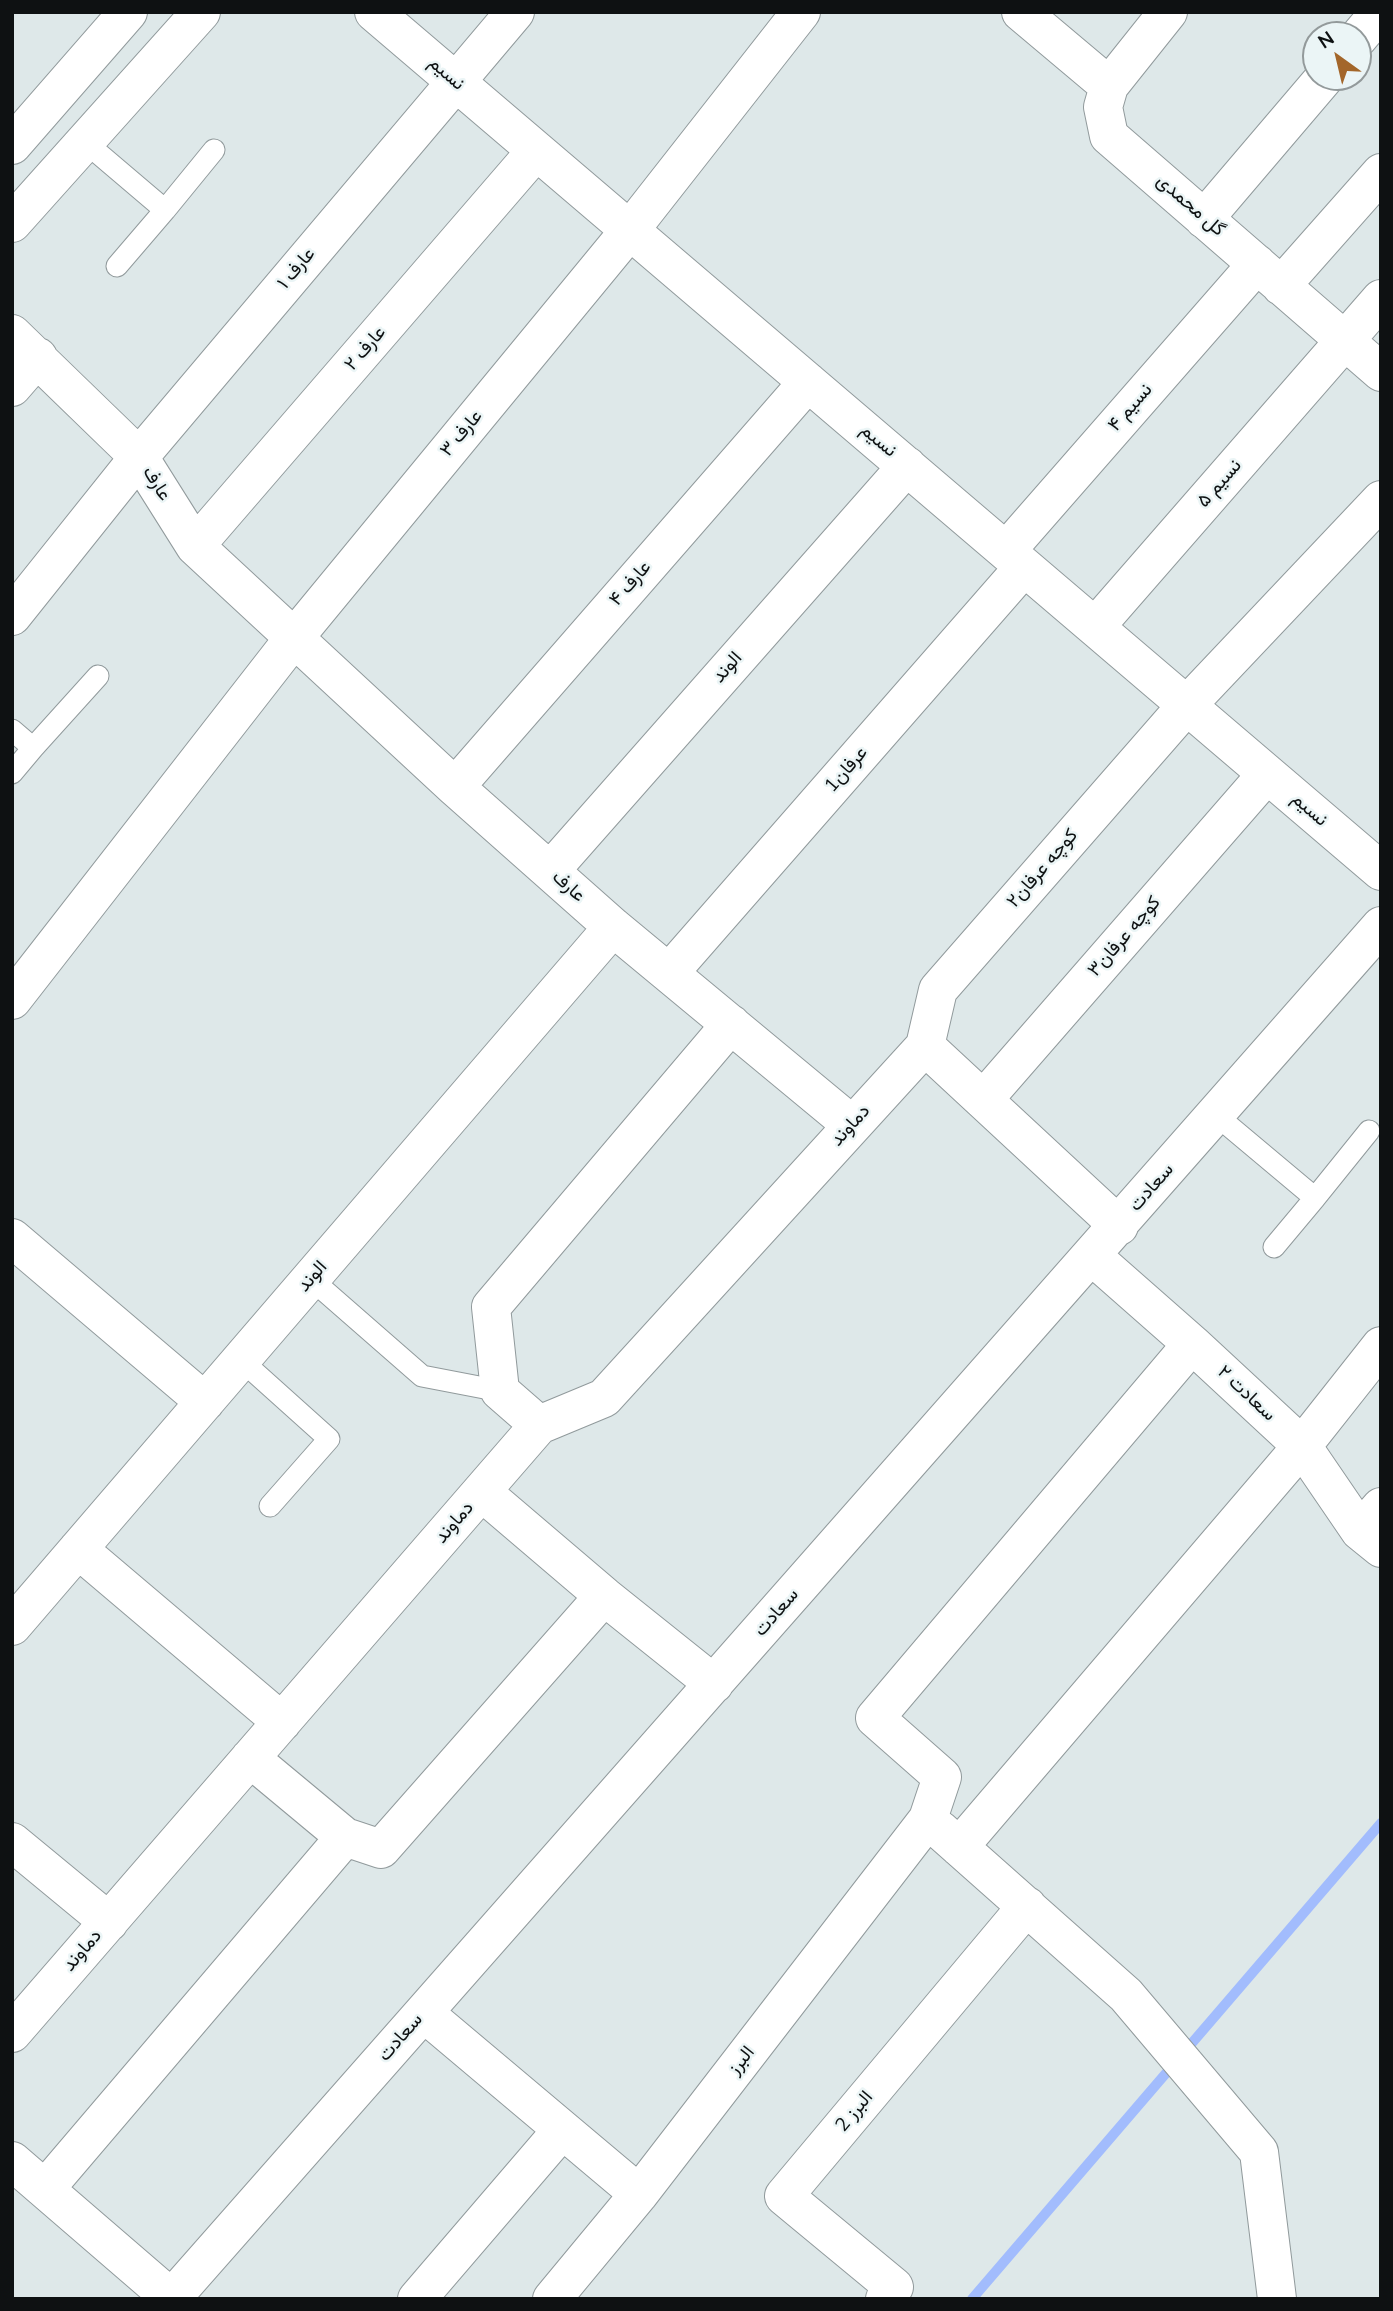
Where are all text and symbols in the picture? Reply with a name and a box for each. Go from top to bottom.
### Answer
north arrow [1302,21,1372,91]
text: N [1313,25,1340,55]
street label: نسیم [423,52,469,96]
street label: گل محمدی [1151,170,1229,242]
street label: عارف ۱ [273,244,321,294]
street label: عارف ۲ [341,322,391,376]
street label: نسیم ۴ [1104,379,1158,437]
street label: عارف ۳ [436,406,488,462]
street label: نسیم [855,419,901,463]
street label: نسیم ۵ [1193,455,1247,513]
street label: عارف [137,462,175,506]
street label: عارف ۴ [605,557,657,611]
street label: الوند [708,648,748,688]
street label: عرفان1 [821,742,873,798]
street label: نسیم [1286,788,1332,832]
street label: کوچه عرفان۲ [1003,825,1083,913]
street label: عارف [547,866,589,908]
street label: کوچه عرفان۳ [1084,892,1166,982]
street label: دماوند [826,1100,876,1152]
street label: سعادت [1125,1159,1179,1217]
street label: الوند [293,1257,333,1297]
street label: سعادت ۲ [1212,1361,1280,1427]
street label: دماوند [431,1497,479,1549]
street label: سعادت [750,1584,804,1642]
street label: دماوند [59,1925,107,1977]
street label: سعادت [374,2009,428,2067]
street label: البرز [724,2042,760,2080]
street label: البرز 2 [831,2087,879,2137]

